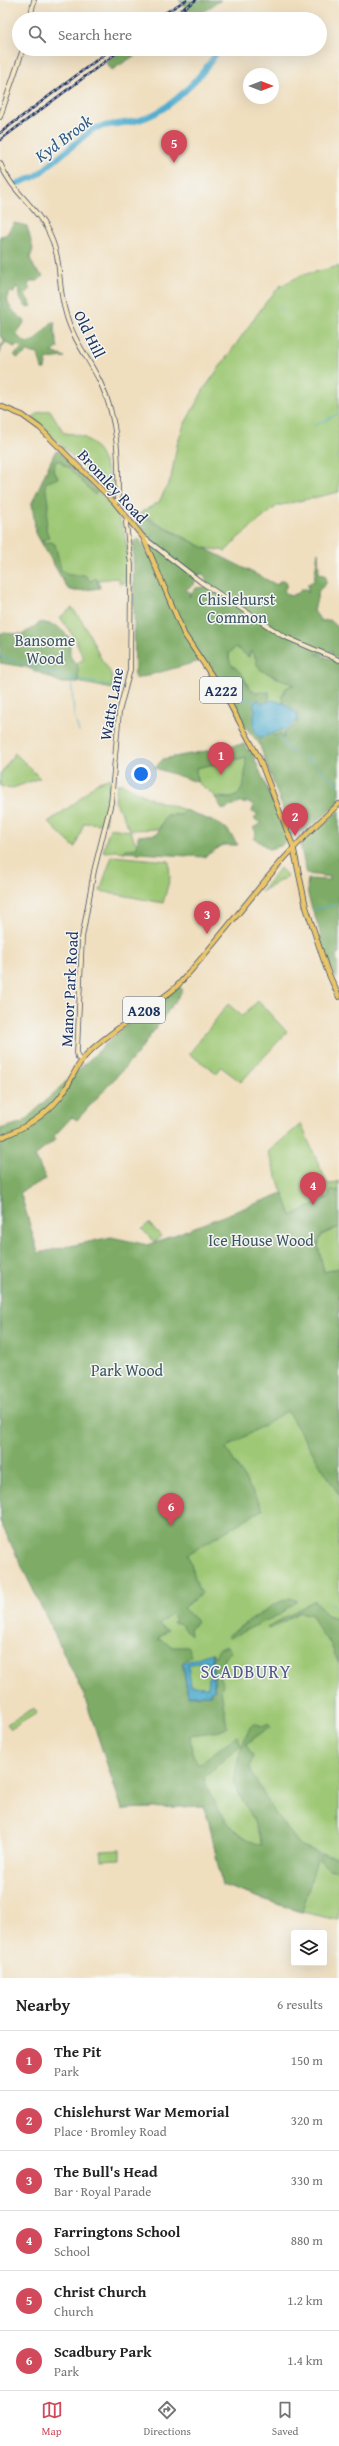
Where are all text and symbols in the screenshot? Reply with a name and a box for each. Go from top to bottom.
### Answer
search box [12,12,327,56]
icon: search [26,23,48,45]
text: Search here [58,24,132,45]
north arrow [243,68,279,104]
water label: Kyd Brook [28,108,97,168]
pin: 5 [161,130,187,163]
street label: Old Hill [68,306,112,362]
street label: Bromley Road [72,444,154,529]
park label: Chislehurst Common [199,587,276,629]
park label: Bansome Wood [15,628,75,670]
street label: Watts Lane [93,666,129,742]
road number: A222 [200,677,242,703]
pin: 1 [208,742,234,775]
your location [131,764,151,784]
pin: 2 [282,803,308,836]
pin: 3 [194,901,220,934]
street label: Manor Park Road [54,930,84,1047]
road number: A208 [123,997,165,1023]
pin: 4 [300,1172,326,1205]
park label: Ice House Wood [208,1228,314,1252]
park label: Park Wood [91,1358,164,1382]
pin: 6 [158,1493,184,1526]
district label: SCADBURY [200,1658,292,1685]
map controls [291,1930,327,1966]
button: layers [291,1930,327,1966]
text: Nearby [16,1992,70,2017]
text: 6 results [277,1995,323,2014]
text: The Pit [54,2041,101,2062]
text: 1 [26,2051,32,2070]
text: 150 m [291,2051,323,2070]
text: Park [54,2062,79,2081]
text: Chislehurst War Memorial [54,2101,229,2122]
text: 2 [26,2111,32,2130]
text: 320 m [291,2111,323,2130]
text: Place · Bromley Road [54,2122,167,2141]
text: The Bull's Head [54,2161,158,2182]
text: 3 [26,2171,32,2190]
text: 330 m [291,2171,323,2190]
text: Bar · Royal Parade [54,2182,151,2201]
text: Farringtons School [54,2221,180,2242]
text: 4 [26,2231,32,2250]
text: 880 m [291,2231,323,2250]
text: School [54,2242,90,2261]
text: Christ Church [54,2281,146,2302]
text: 5 [26,2291,32,2310]
text: 1.2 km [287,2291,323,2310]
text: Church [54,2302,93,2321]
text: Scadbury Park [54,2341,152,2362]
text: 6 [26,2351,32,2370]
text: 1.4 km [287,2351,323,2370]
text: Park [54,2362,79,2381]
tab: Map [41,2399,63,2439]
tab: Directions [144,2399,191,2439]
tab: Saved [272,2399,298,2439]

